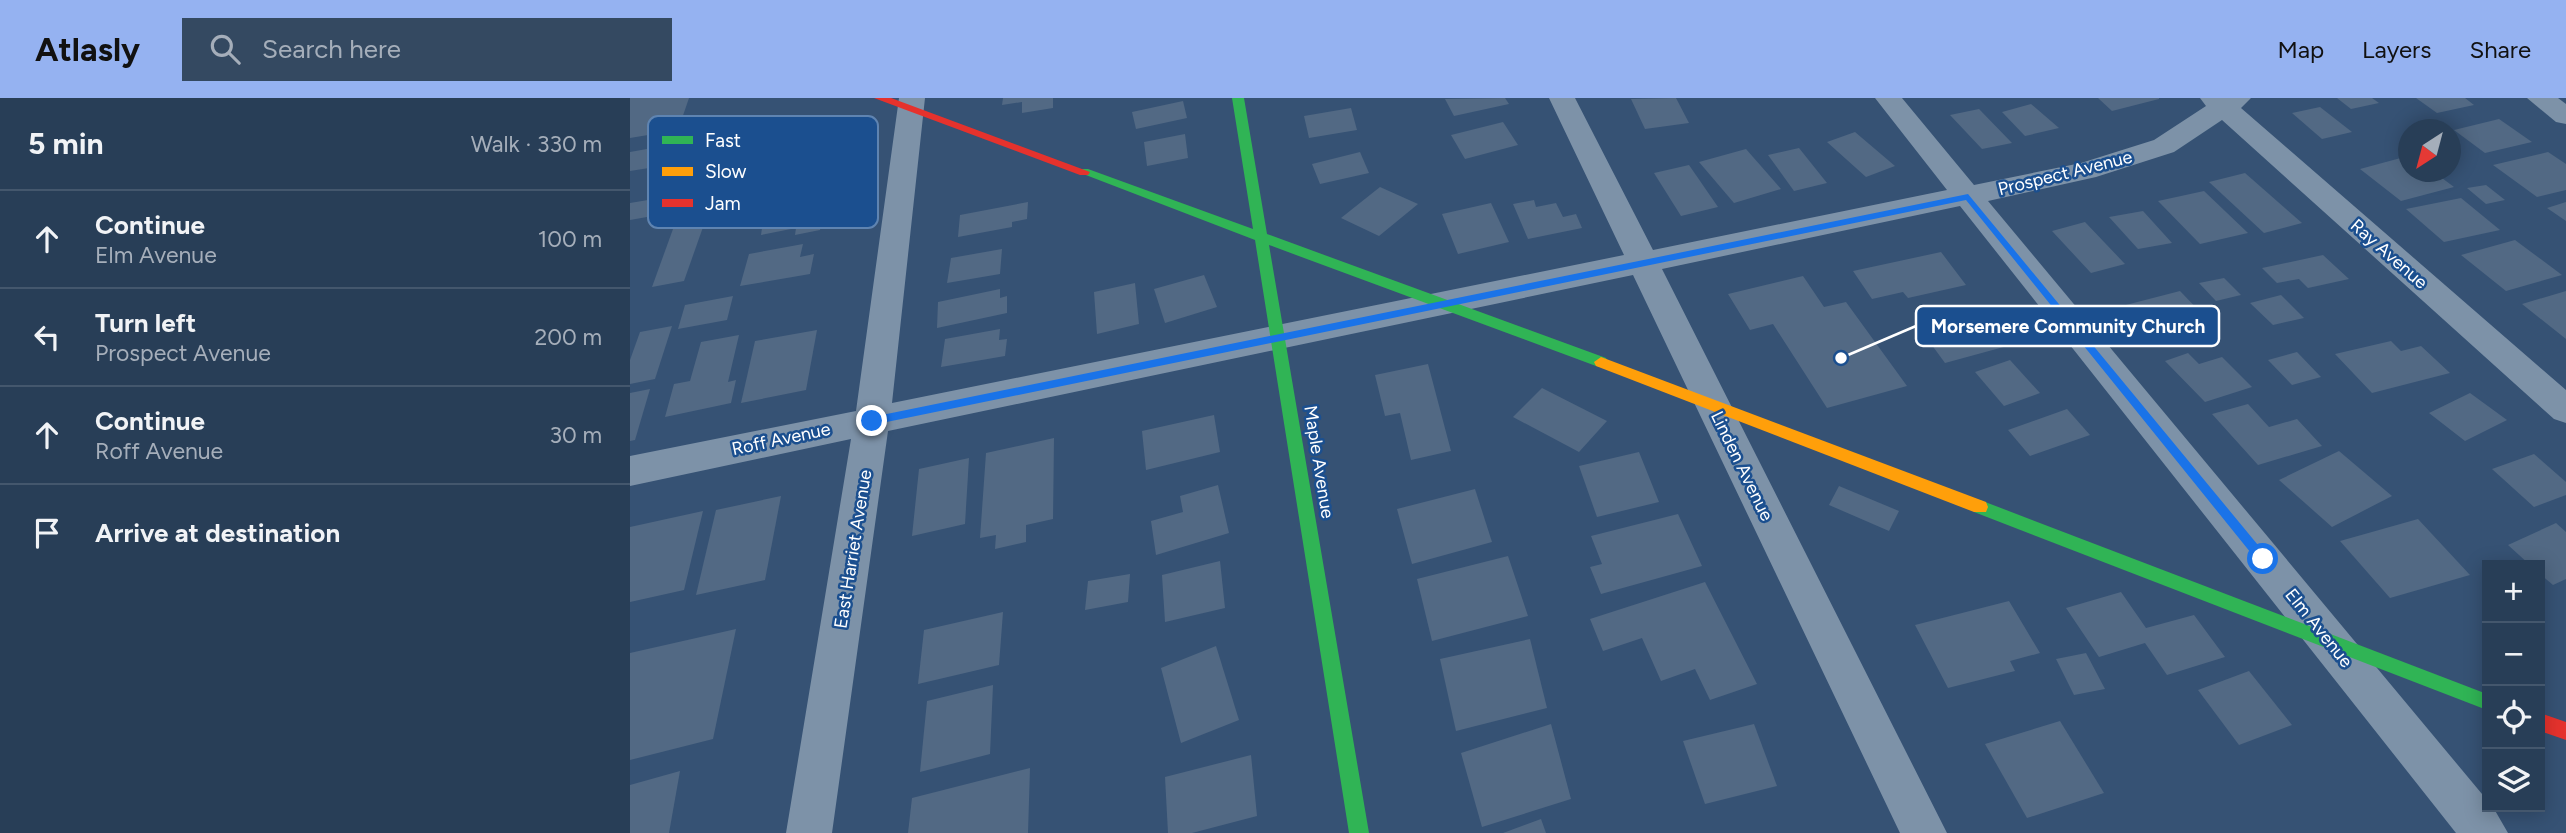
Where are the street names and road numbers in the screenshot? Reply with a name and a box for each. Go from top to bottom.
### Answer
street label: Prospect Avenue [1996,146,2135,200]
street label: Ray Avenue [2346,214,2432,294]
street label: Maple Avenue [1299,404,1339,520]
street label: Linden Avenue [1706,408,1778,525]
street label: Roff Avenue [730,418,833,460]
street label: East Harriet Avenue [830,468,876,630]
street label: Elm Avenue [2280,584,2358,672]

